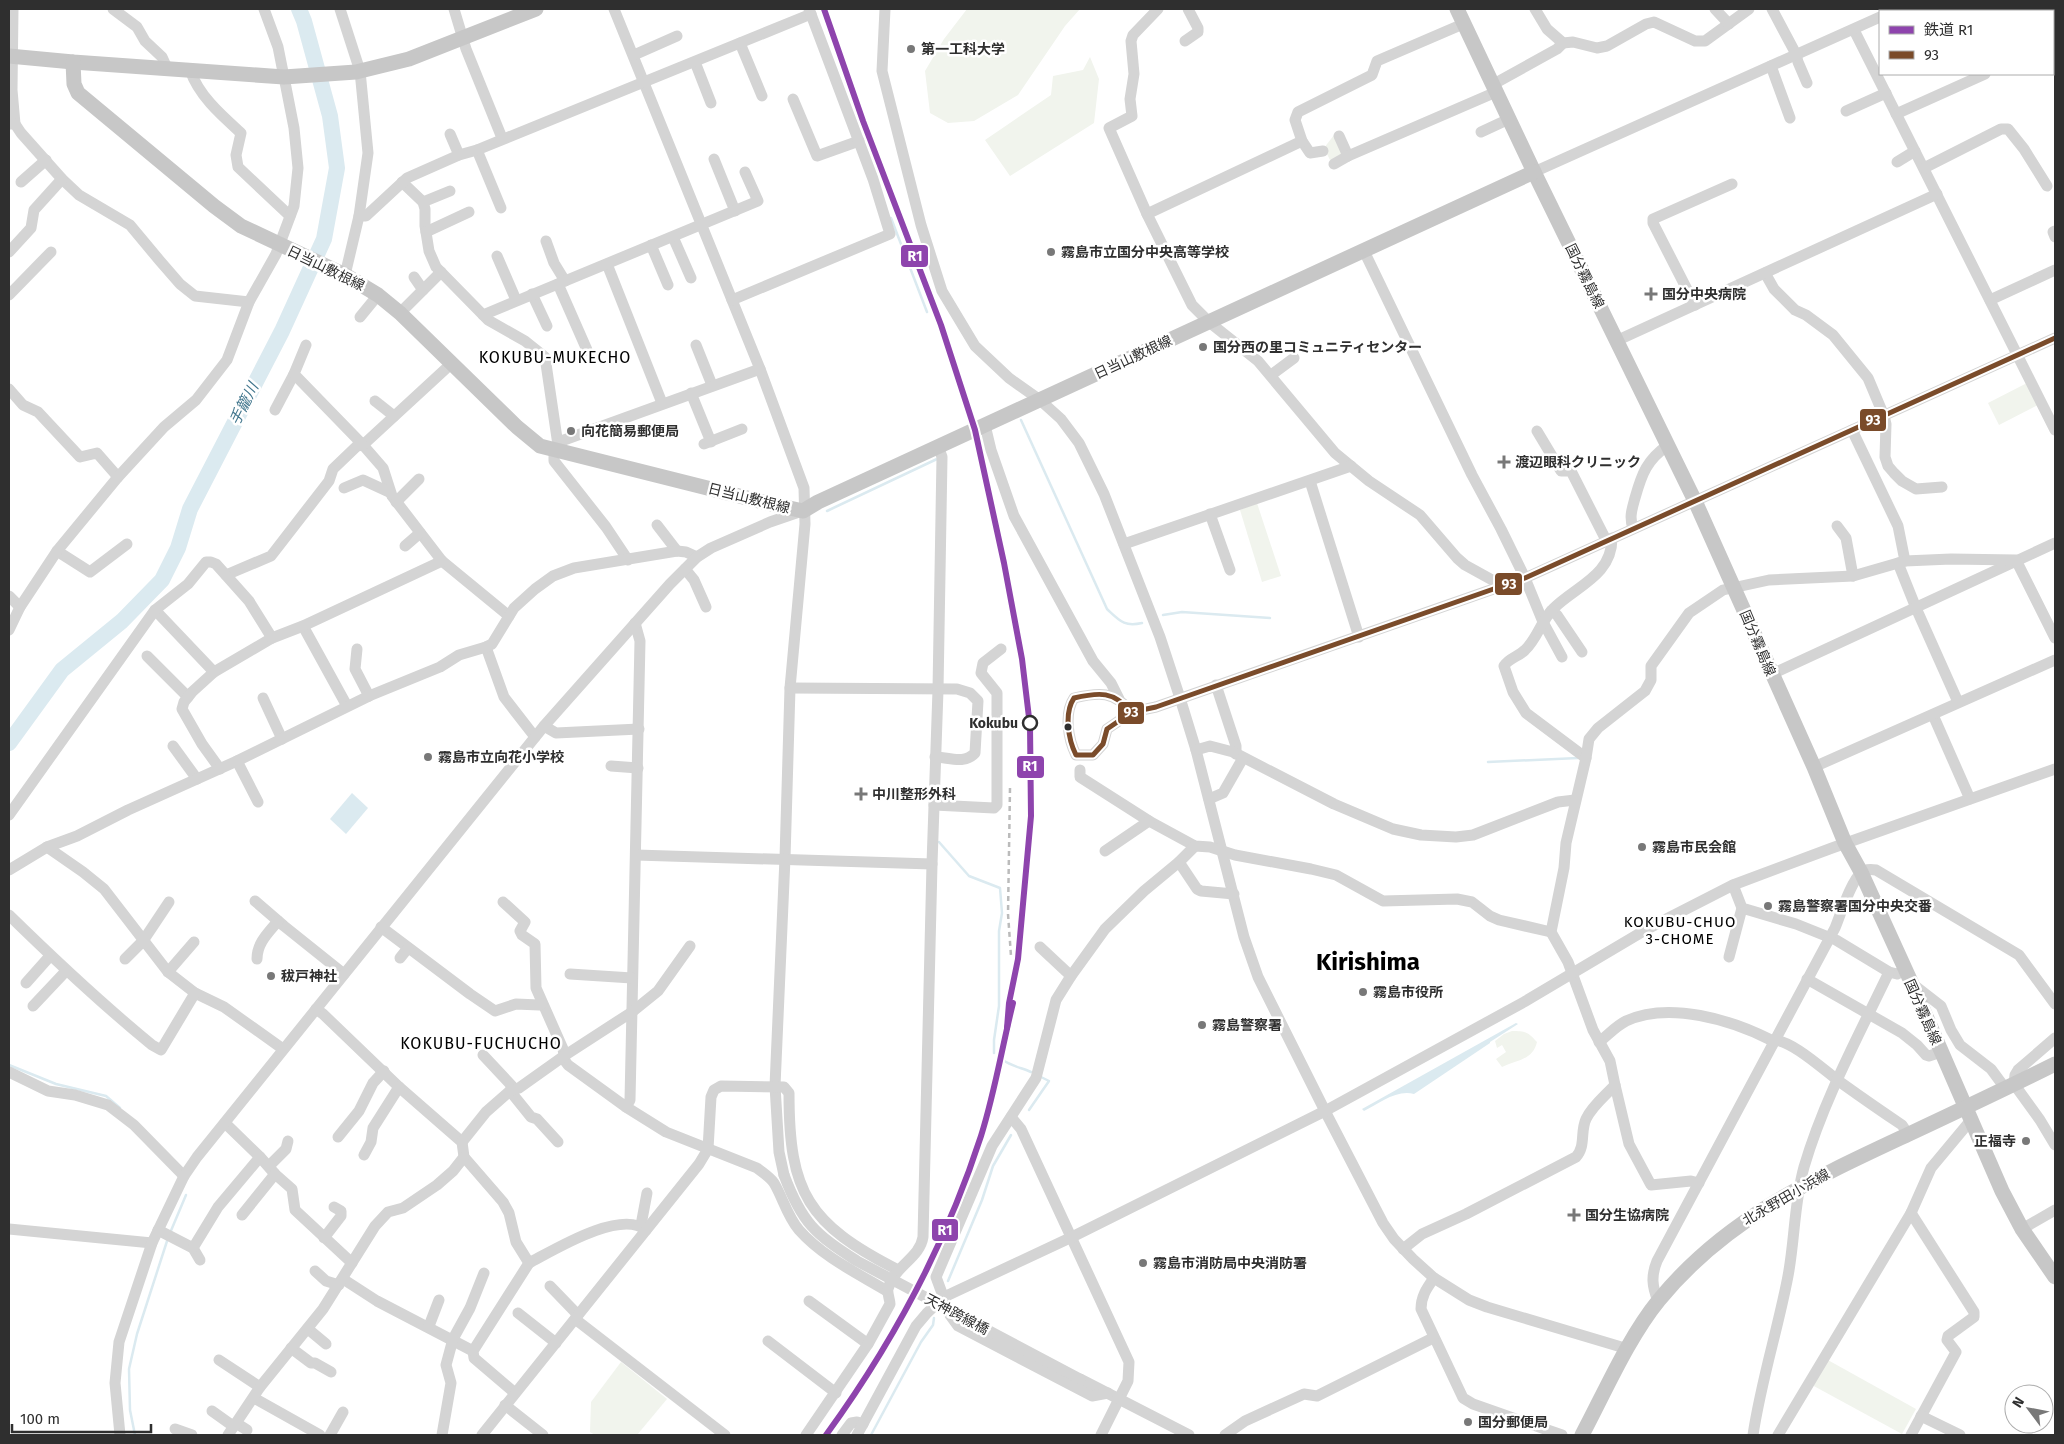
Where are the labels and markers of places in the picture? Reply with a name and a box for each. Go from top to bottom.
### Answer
place label: 第一工科大学 [921,41,1005,58]
marker: 第一工科大学 [905,43,917,55]
place label: 霧島市立国分中央高等学校 [1061,244,1229,261]
marker: 霧島市立国分中央高等学校 [1045,246,1057,258]
place label: 国分中央病院 [1662,286,1746,303]
marker: 国分中央病院 [1644,287,1658,301]
place label: 国分西の里コミュニティセンター [1213,339,1422,356]
marker: 国分西の里コミュニティセンター [1197,341,1209,353]
place label: 向花簡易郵便局 [581,423,679,440]
marker: 向花簡易郵便局 [565,425,577,437]
place label: 渡辺眼科クリニック [1515,454,1641,471]
marker: 渡辺眼科クリニック [1497,455,1511,469]
place label: Kokubu [969,715,1018,732]
marker: Kokubu [1022,715,1038,731]
unlabelled marker [1063,722,1073,732]
place label: 霧島市立向花小学校 [438,749,564,766]
marker: 霧島市立向花小学校 [422,751,434,763]
place label: 中川整形外科 [872,786,956,803]
marker: 中川整形外科 [854,787,868,801]
place label: 霧島市民会館 [1652,839,1736,856]
marker: 霧島市民会館 [1636,841,1648,853]
place label: 霧島警察署国分中央交番 [1778,898,1932,915]
marker: 霧島警察署国分中央交番 [1762,900,1774,912]
place label: 秡戸神社 [281,968,337,985]
marker: 秡戸神社 [265,970,277,982]
place label: 霧島市役所 [1373,984,1443,1001]
marker: 霧島市役所 [1357,986,1369,998]
place label: 霧島警察署 [1212,1017,1282,1034]
marker: 霧島警察署 [1196,1019,1208,1031]
place label: 正福寺 [1974,1133,2016,1150]
marker: 正福寺 [2020,1135,2032,1147]
place label: 国分生協病院 [1585,1207,1669,1224]
marker: 国分生協病院 [1567,1208,1581,1222]
place label: 霧島市消防局中央消防署 [1153,1255,1307,1272]
marker: 霧島市消防局中央消防署 [1137,1257,1149,1269]
place label: 国分郵便局 [1478,1414,1548,1431]
marker: 国分郵便局 [1462,1416,1474,1428]

